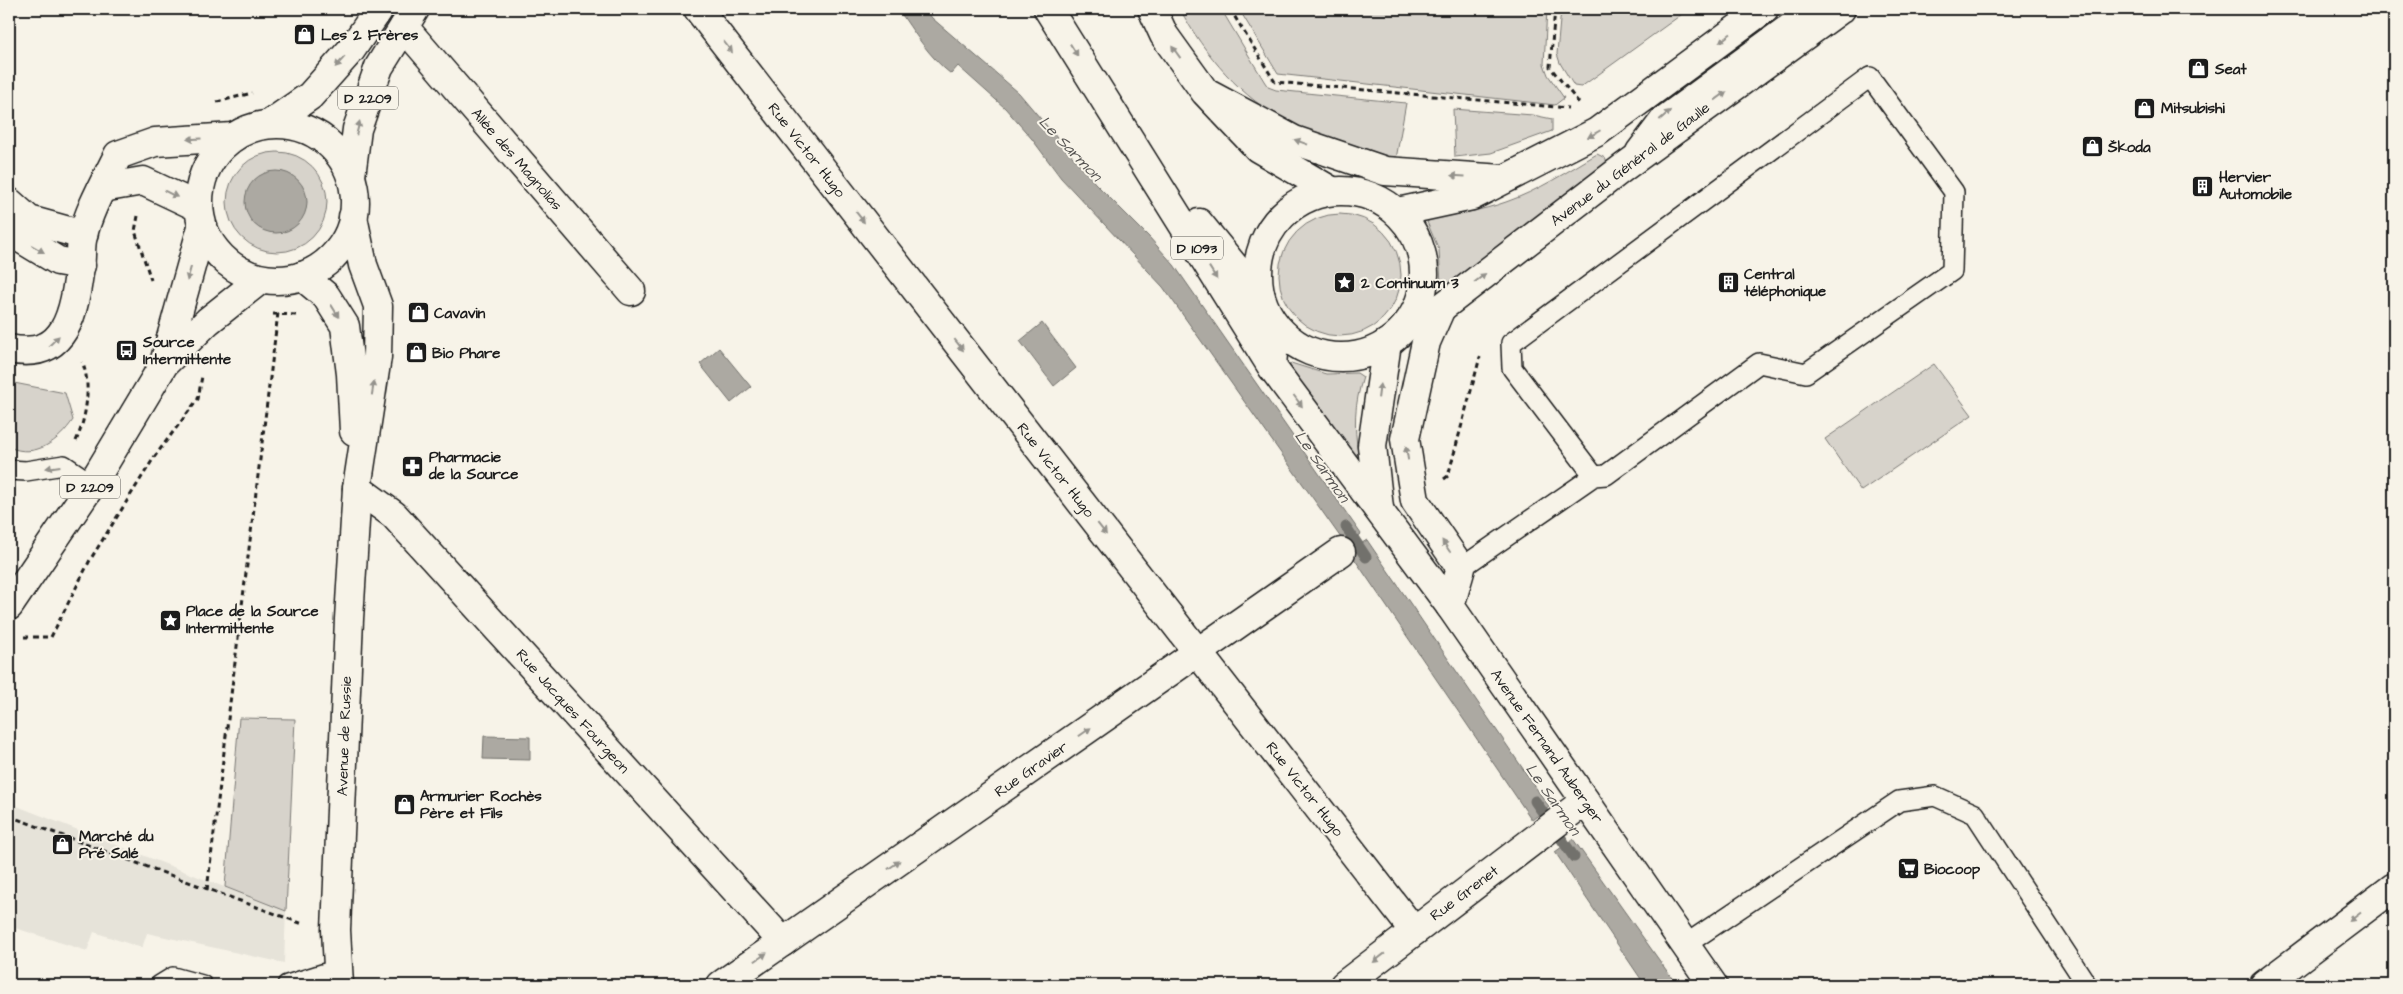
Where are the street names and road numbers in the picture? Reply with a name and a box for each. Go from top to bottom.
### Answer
road number: D 2209 [338,86,398,110]
street label: Avenue du Général de Gaulle [1546,97,1714,231]
street label: Rue Victor Hugo [762,98,851,203]
street label: Allée des Magnolias [465,104,567,216]
road number: D 1093 [1171,237,1223,260]
street label: Rue Victor Hugo [1011,418,1100,523]
road number: D 2209 [60,476,120,498]
street label: Rue Jacques Fourgeon [510,644,635,779]
street label: Avenue Fernand Auberger [1484,665,1608,828]
street label: Avenue de Russie [332,676,357,797]
street label: Rue Gravier [990,736,1072,802]
street label: Rue Victor Hugo [1260,737,1349,842]
street label: Rue Grenet [1426,861,1503,926]

